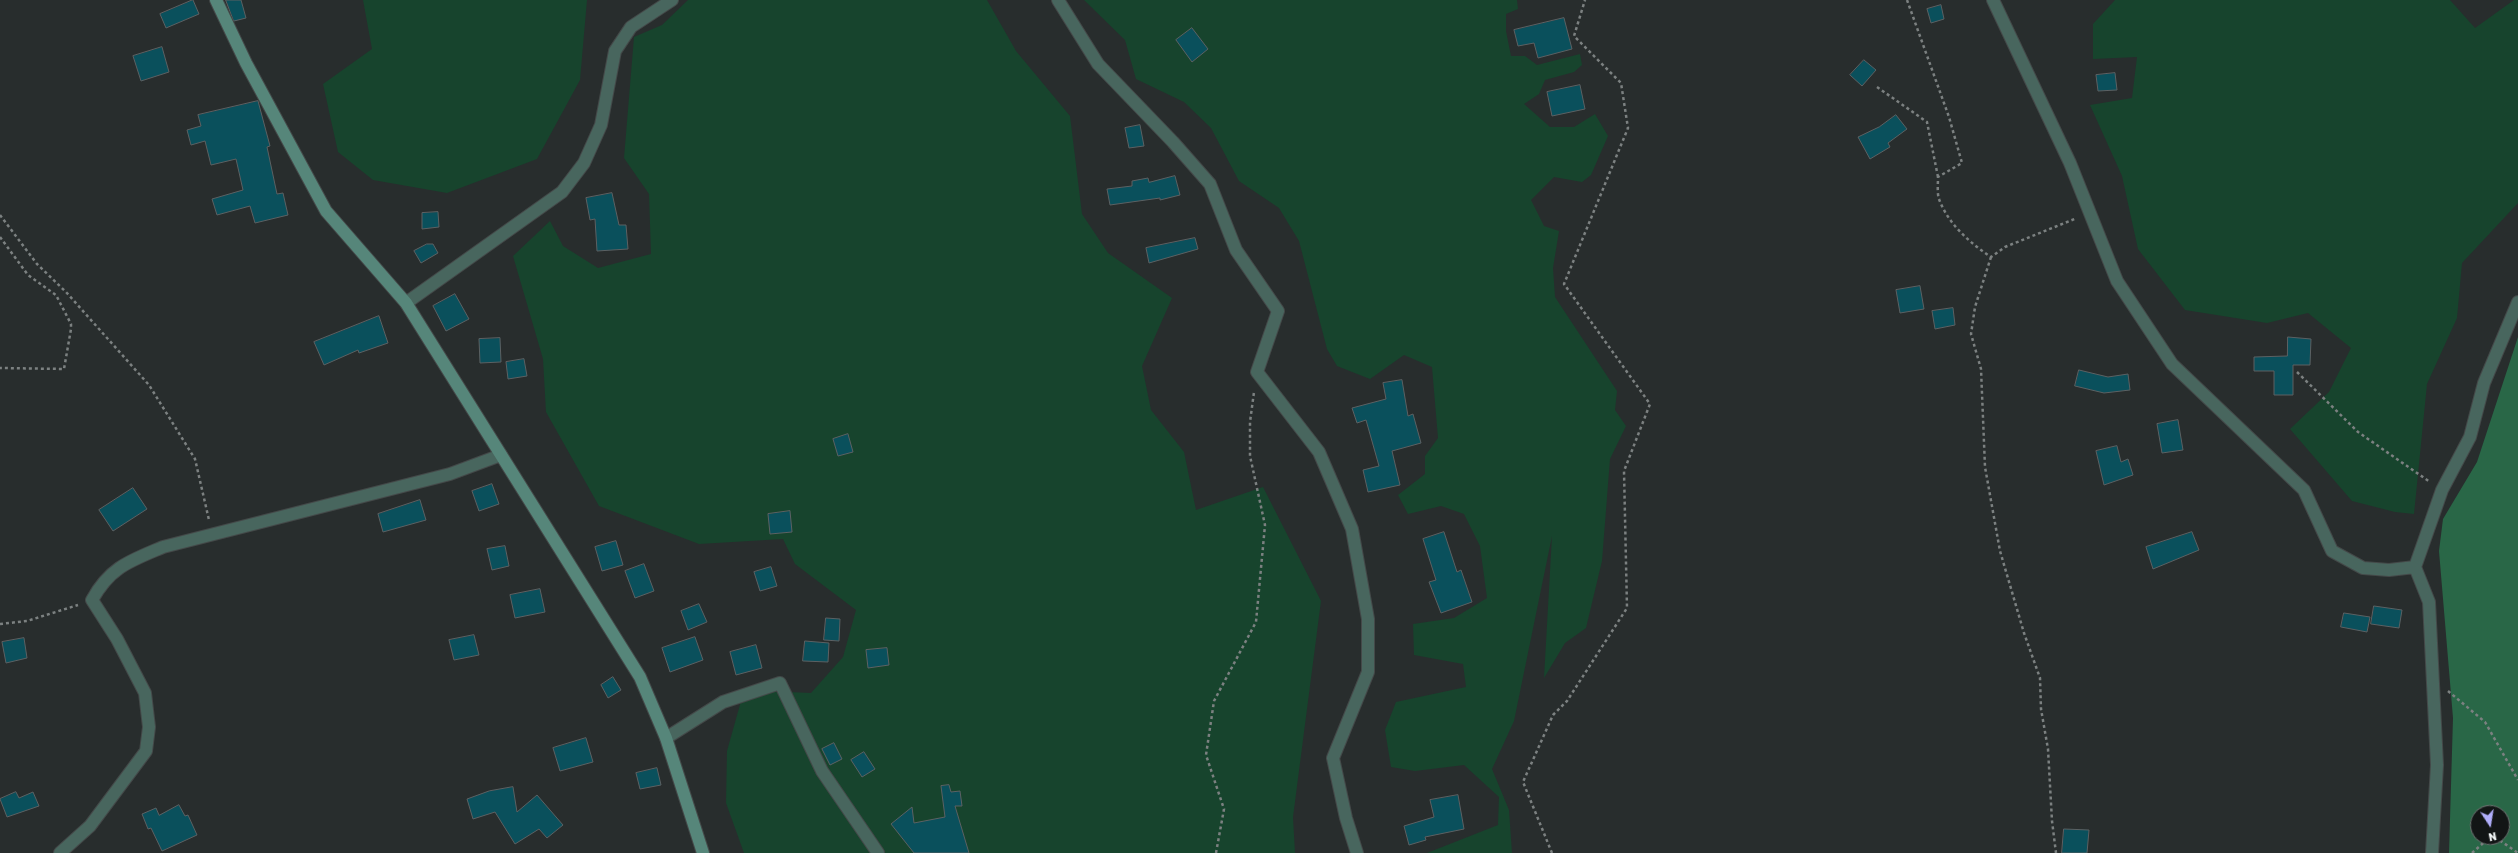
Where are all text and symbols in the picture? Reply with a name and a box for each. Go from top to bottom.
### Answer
north arrow [2470,805,2510,845]
text: N [2487,829,2498,843]

